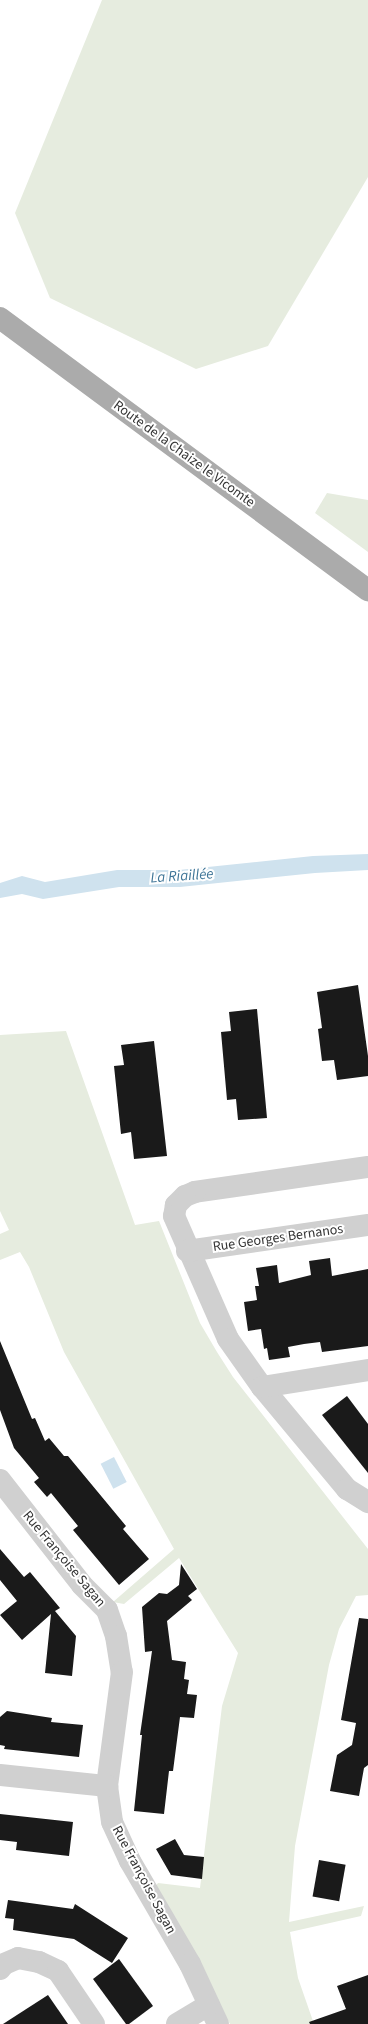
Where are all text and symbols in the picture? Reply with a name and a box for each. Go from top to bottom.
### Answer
street label: Route de la Chaize le Vicomte [110,397,258,511]
water label: La Riaillée [150,865,214,887]
street label: Rue Georges Bernanos [212,1221,344,1255]
street label: Rue Françoise Sagan [19,1508,109,1610]
street label: Rue Françoise Sagan [108,1823,180,1937]

